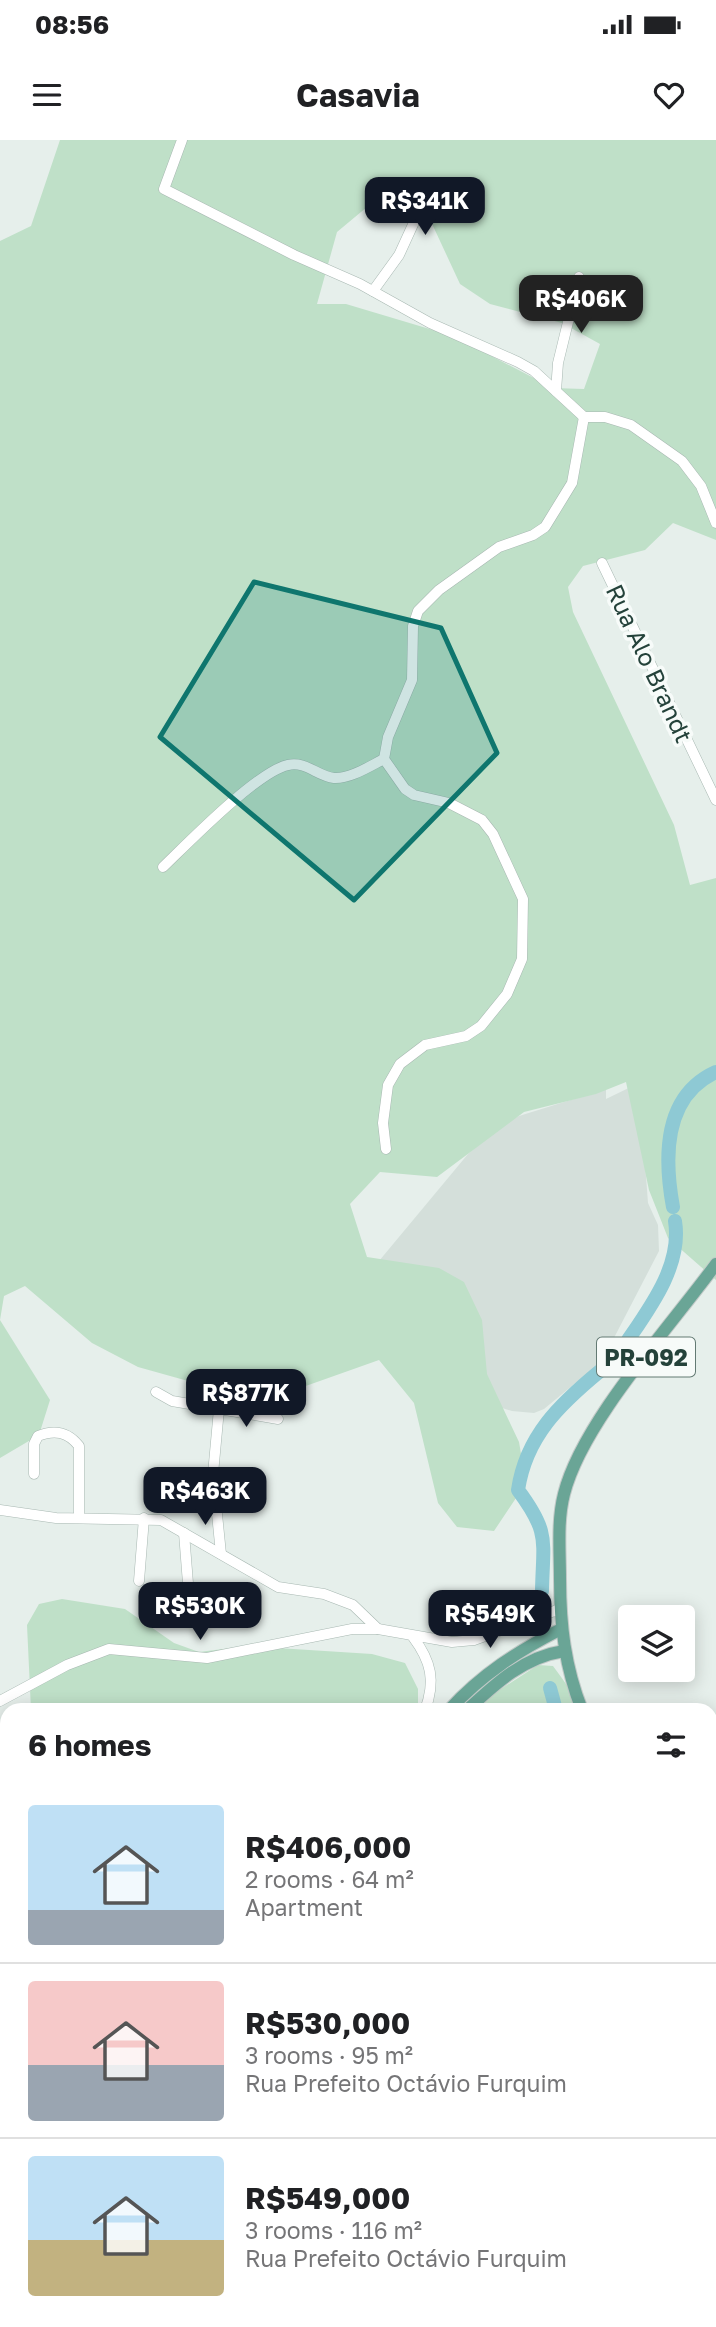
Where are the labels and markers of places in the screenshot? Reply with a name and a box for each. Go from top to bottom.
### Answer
pin: R$341K [368,178,482,237]
pin: R$406K [524,276,638,335]
pin: R$877K [189,1370,303,1429]
pin: R$463K [148,1468,262,1527]
pin: R$530K [143,1582,257,1642]
pin: R$549K [433,1590,547,1650]

